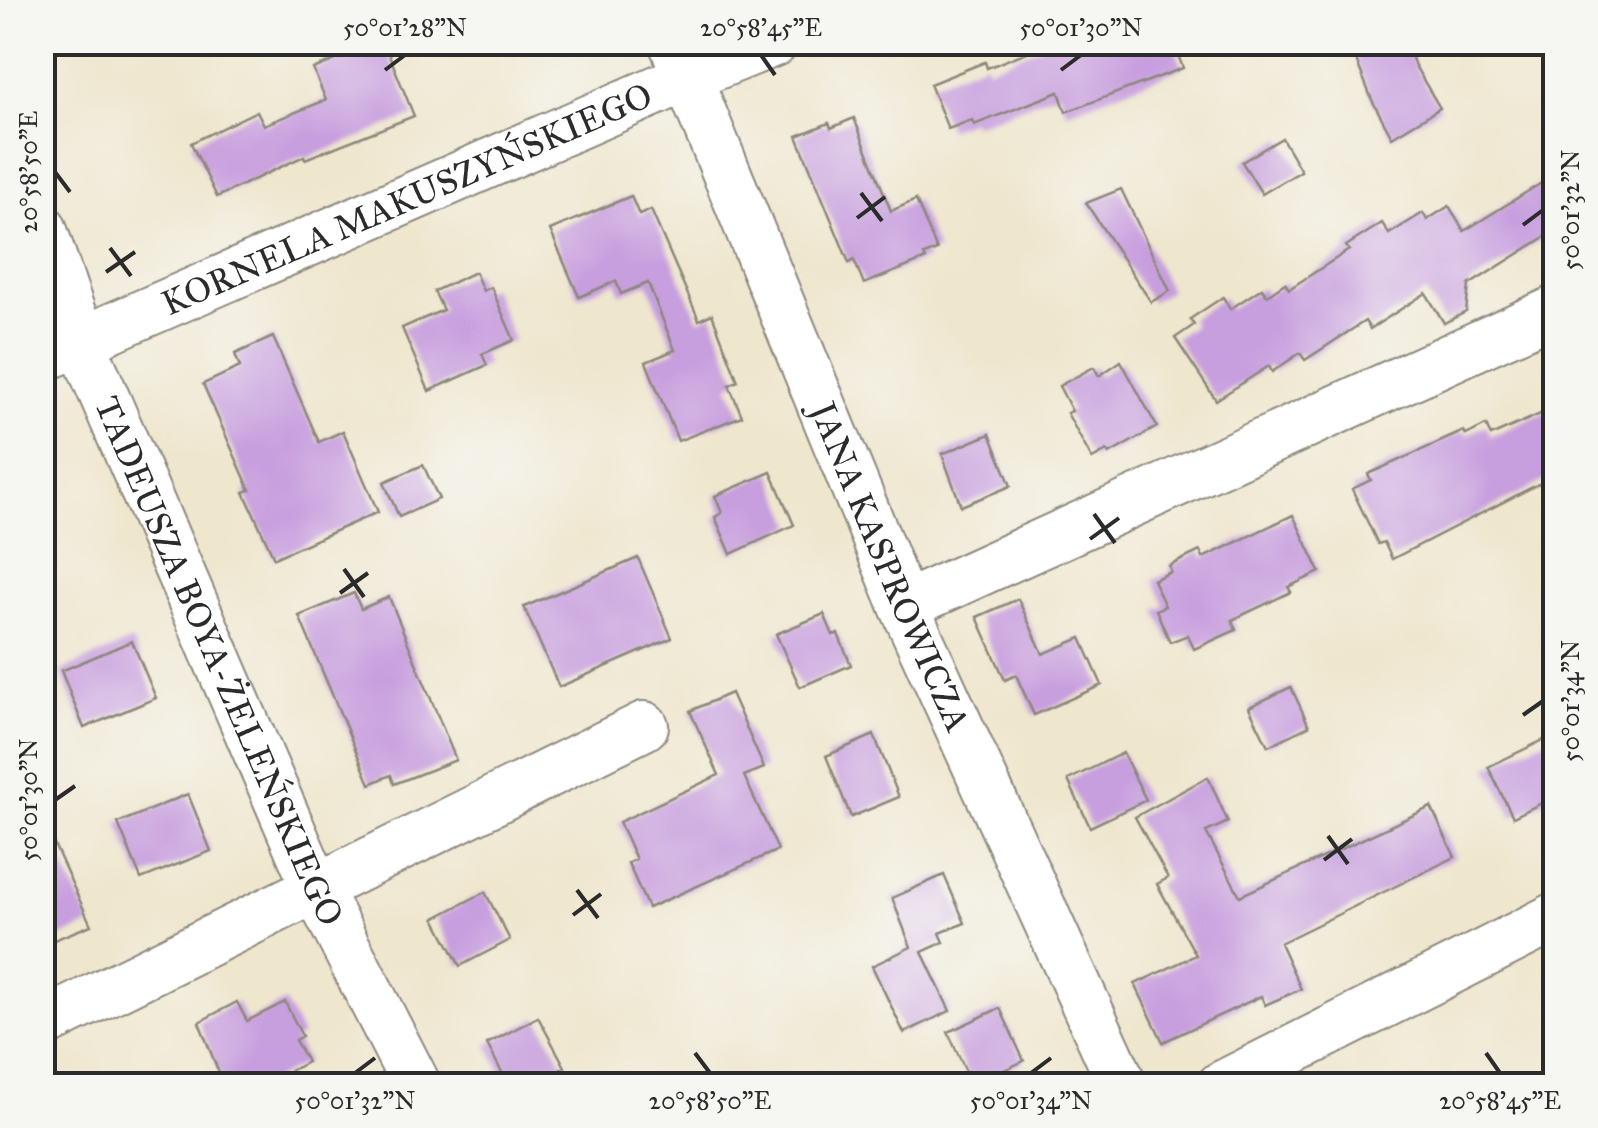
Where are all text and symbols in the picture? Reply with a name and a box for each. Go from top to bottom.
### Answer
text: 50°01'28"N [343,12,467,43]
text: 20°58'45"E [700,12,822,43]
text: 50°01'30"N [1019,12,1143,43]
street label: KORNELA MAKUSZYŃSKIEGO [155,73,659,325]
text: 20°58'50"E [13,111,44,233]
text: 50°01'32"N [1555,150,1586,270]
street label: TADEUSZA BOYA-ŻELEŃSKIEGO [85,390,353,933]
street label: JANA KASPROWICZA [800,392,980,738]
text: 50°01'34"N [1555,640,1586,762]
text: 50°01'30"N [13,738,44,862]
text: 50°01'32"N [295,1085,415,1116]
text: 20°58'50"E [649,1085,771,1116]
text: 50°01'34"N [970,1085,1092,1116]
text: 20°58'45"E [1439,1085,1561,1116]

